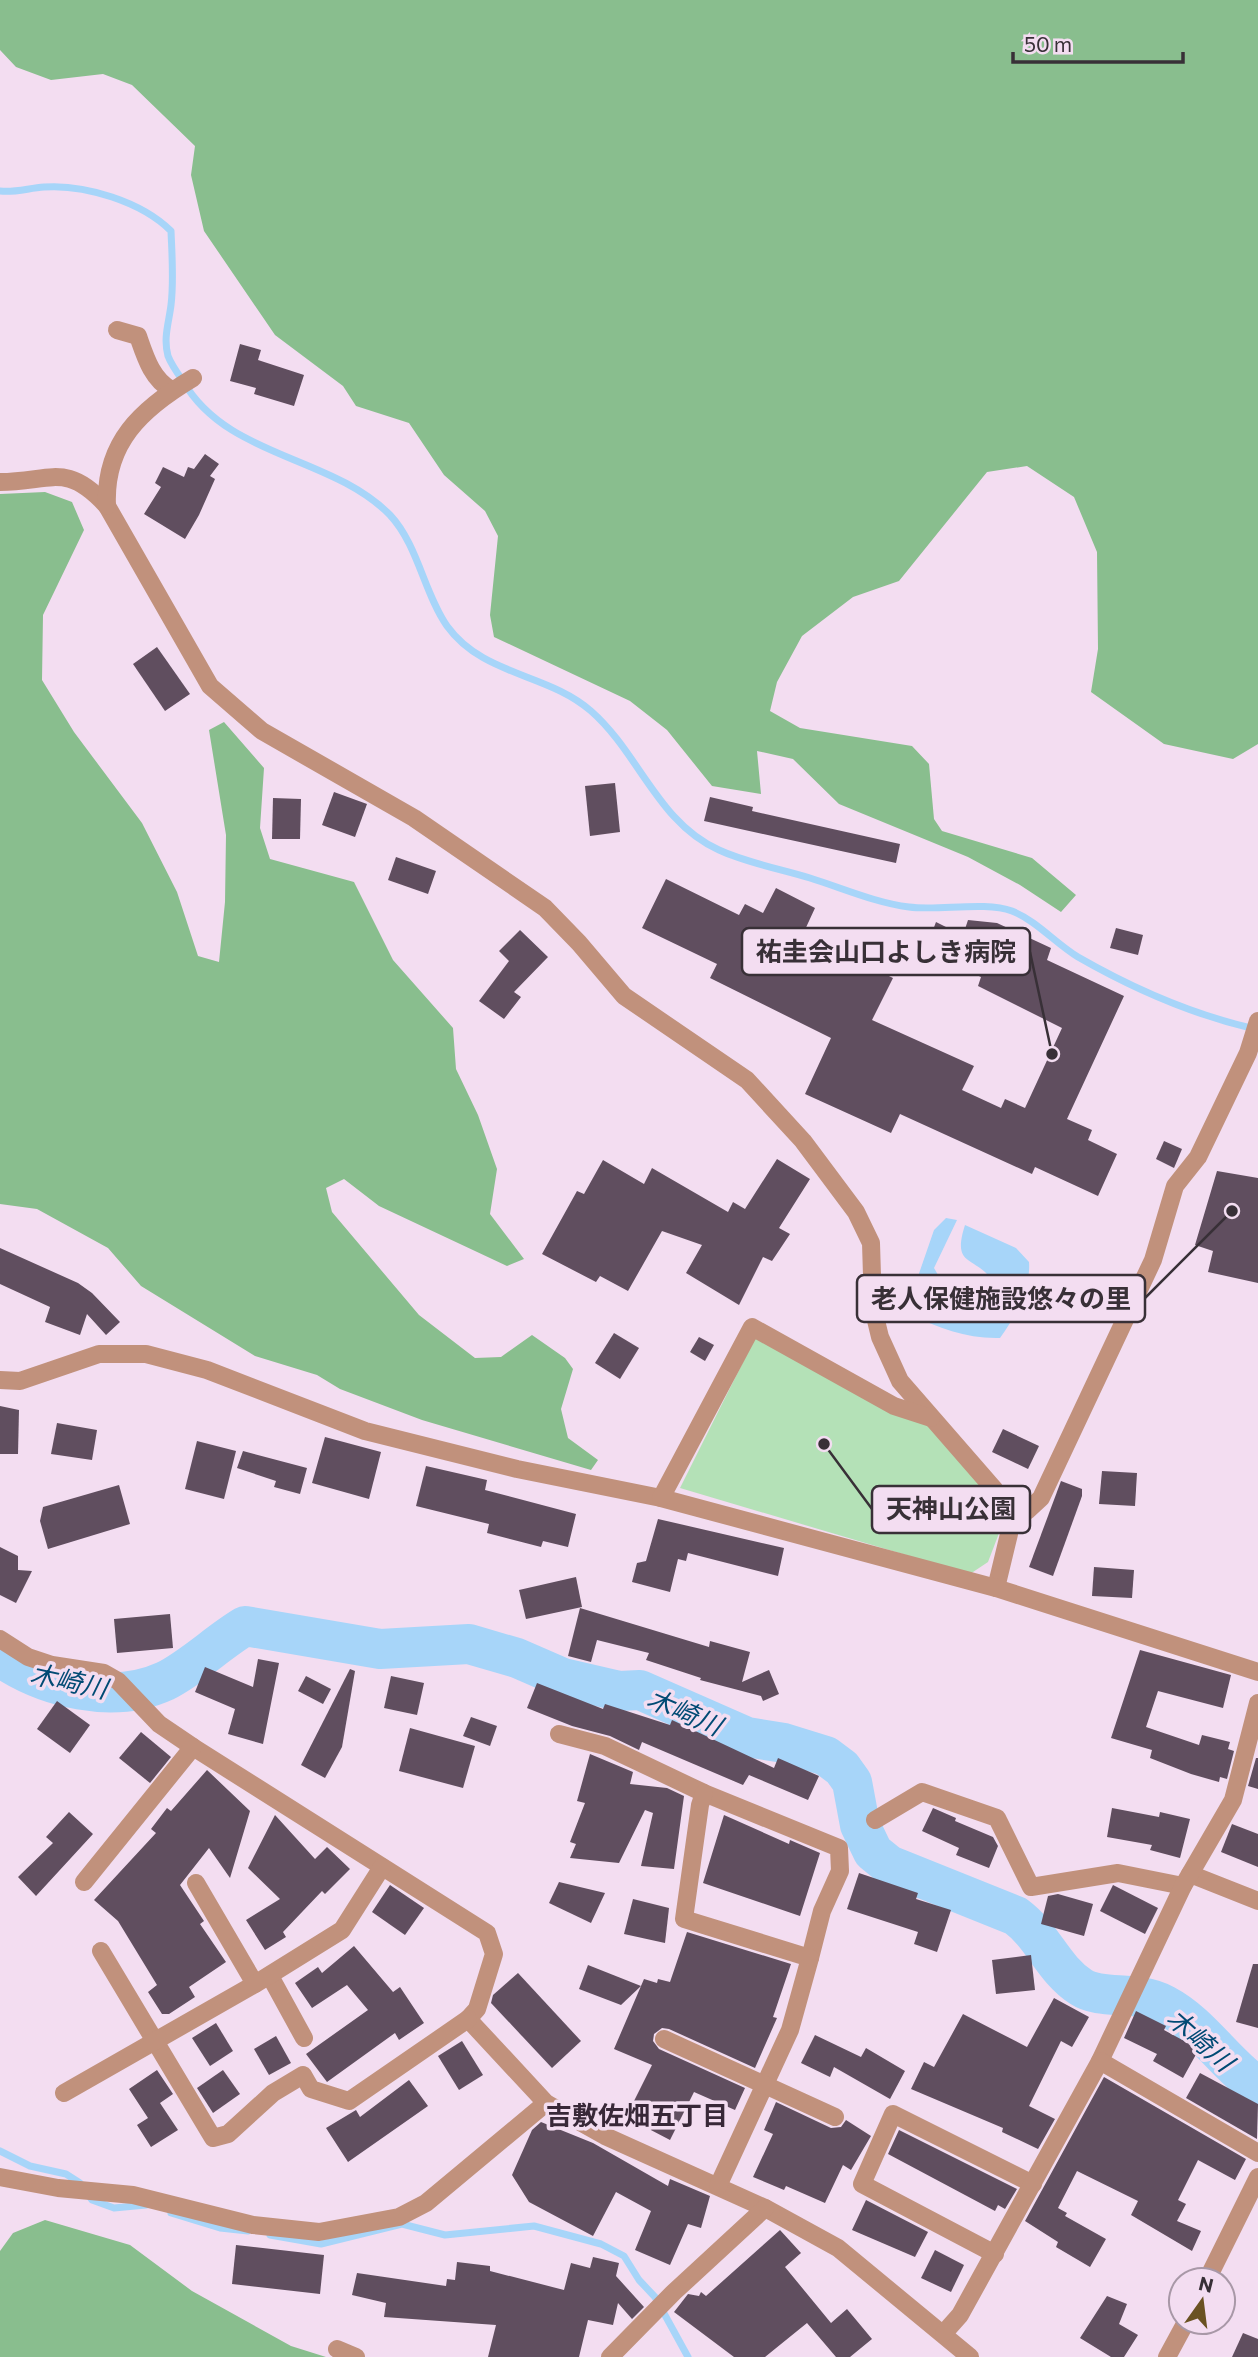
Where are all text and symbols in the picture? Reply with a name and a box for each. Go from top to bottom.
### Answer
scale bar [1013,21,1183,65]
text: 50 m [1024,31,1072,56]
callout: 祐圭会山口よしき病院 [742,928,1030,975]
text: 祐圭会山口よしき病院 [756,935,1016,966]
callout: 老人保健施設悠々の里 [857,1275,1145,1322]
text: 老人保健施設悠々の里 [871,1282,1131,1313]
callout: 天神山公園 [872,1486,1030,1533]
text: 天神山公園 [886,1492,1016,1523]
water label: 木崎川 [28,1657,113,1704]
water label: 木崎川 [643,1681,730,1742]
water label: 木崎川 [1162,2001,1243,2079]
district label: 吉敷佐畑五丁目 [546,2099,728,2130]
north arrow [1167,2266,1237,2336]
text: N [1197,2271,1216,2297]

